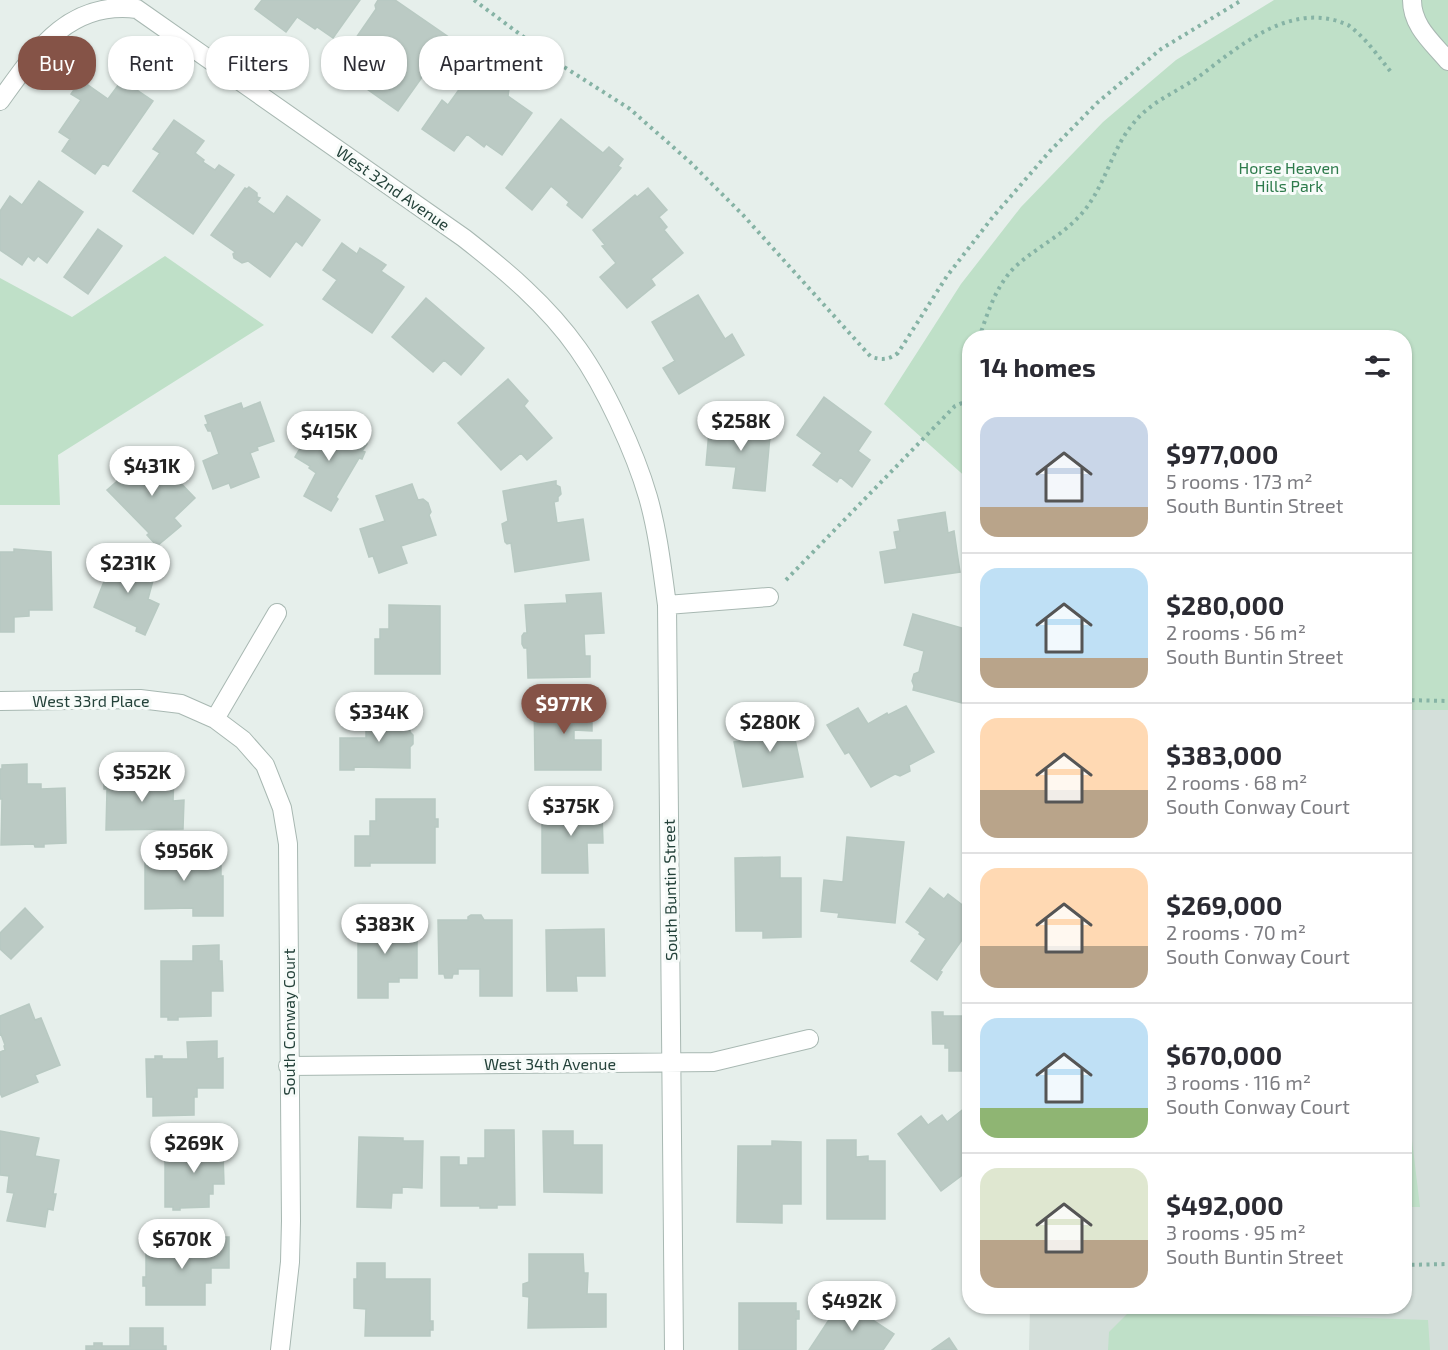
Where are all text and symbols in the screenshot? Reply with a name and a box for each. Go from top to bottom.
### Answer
chip: Buy [18,36,96,90]
chip: Rent [108,36,194,90]
chip: Filters [206,36,309,90]
chip: New [321,36,407,90]
chip: Apartment [419,36,564,90]
street label: West 32nd Avenue [333,141,454,234]
park label: Horse Heaven Hills Park [1239,158,1339,195]
icon: filters [1361,350,1394,383]
text: 14 homes [980,351,1096,382]
pin: $258K [699,401,783,452]
text: $258K [711,408,771,432]
pin: $415K [287,411,371,462]
text: $415K [301,418,357,442]
text: $977,000 [1166,438,1278,469]
icon: home [1028,441,1100,513]
pin: $431K [110,446,194,497]
text: $431K [124,453,181,477]
text: 5 rooms · 173 m² [1166,469,1313,493]
text: South Buntin Street [1166,493,1343,517]
pin: $231K [86,543,170,594]
text: $231K [100,550,156,574]
text: $280,000 [1166,589,1284,620]
icon: home [1028,592,1100,664]
text: 2 rooms · 56 m² [1166,620,1306,644]
text: South Buntin Street [1166,644,1343,668]
pin: $977K [522,684,606,735]
street label: West 33rd Place [32,691,150,710]
text: $977K [535,691,593,715]
pin: $334K [337,692,421,743]
text: $334K [349,699,409,723]
pin: $280K [728,702,812,753]
text: $280K [740,709,800,733]
text: $383,000 [1166,739,1282,770]
icon: home [1028,742,1100,814]
pin: $352K [100,752,184,803]
text: $352K [113,759,171,783]
text: 2 rooms · 68 m² [1166,770,1307,794]
pin: $375K [529,786,613,837]
text: $375K [542,793,600,817]
text: South Conway Court [1166,794,1350,818]
street label: South Buntin Street [659,819,680,961]
pin: $956K [142,831,226,882]
text: $956K [155,838,213,862]
text: $269,000 [1166,889,1282,920]
icon: home [1028,892,1100,964]
pin: $383K [343,904,427,955]
text: $383K [355,911,415,935]
text: 2 rooms · 70 m² [1166,920,1306,944]
text: South Conway Court [1166,944,1350,968]
street label: South Conway Court [279,948,298,1096]
text: $670,000 [1166,1039,1282,1070]
icon: home [1028,1042,1100,1114]
street label: West 34th Avenue [484,1054,616,1073]
text: 3 rooms · 116 m² [1166,1070,1311,1094]
text: South Conway Court [1166,1094,1350,1118]
pin: $269K [152,1123,236,1174]
text: $269K [164,1130,224,1154]
text: $492,000 [1166,1189,1284,1220]
icon: home [1028,1192,1100,1264]
pin: $670K [140,1219,224,1270]
text: 3 rooms · 95 m² [1166,1220,1306,1244]
text: $670K [152,1226,212,1250]
text: South Buntin Street [1166,1244,1343,1268]
pin: $492K [810,1281,894,1332]
text: $492K [822,1288,882,1312]

